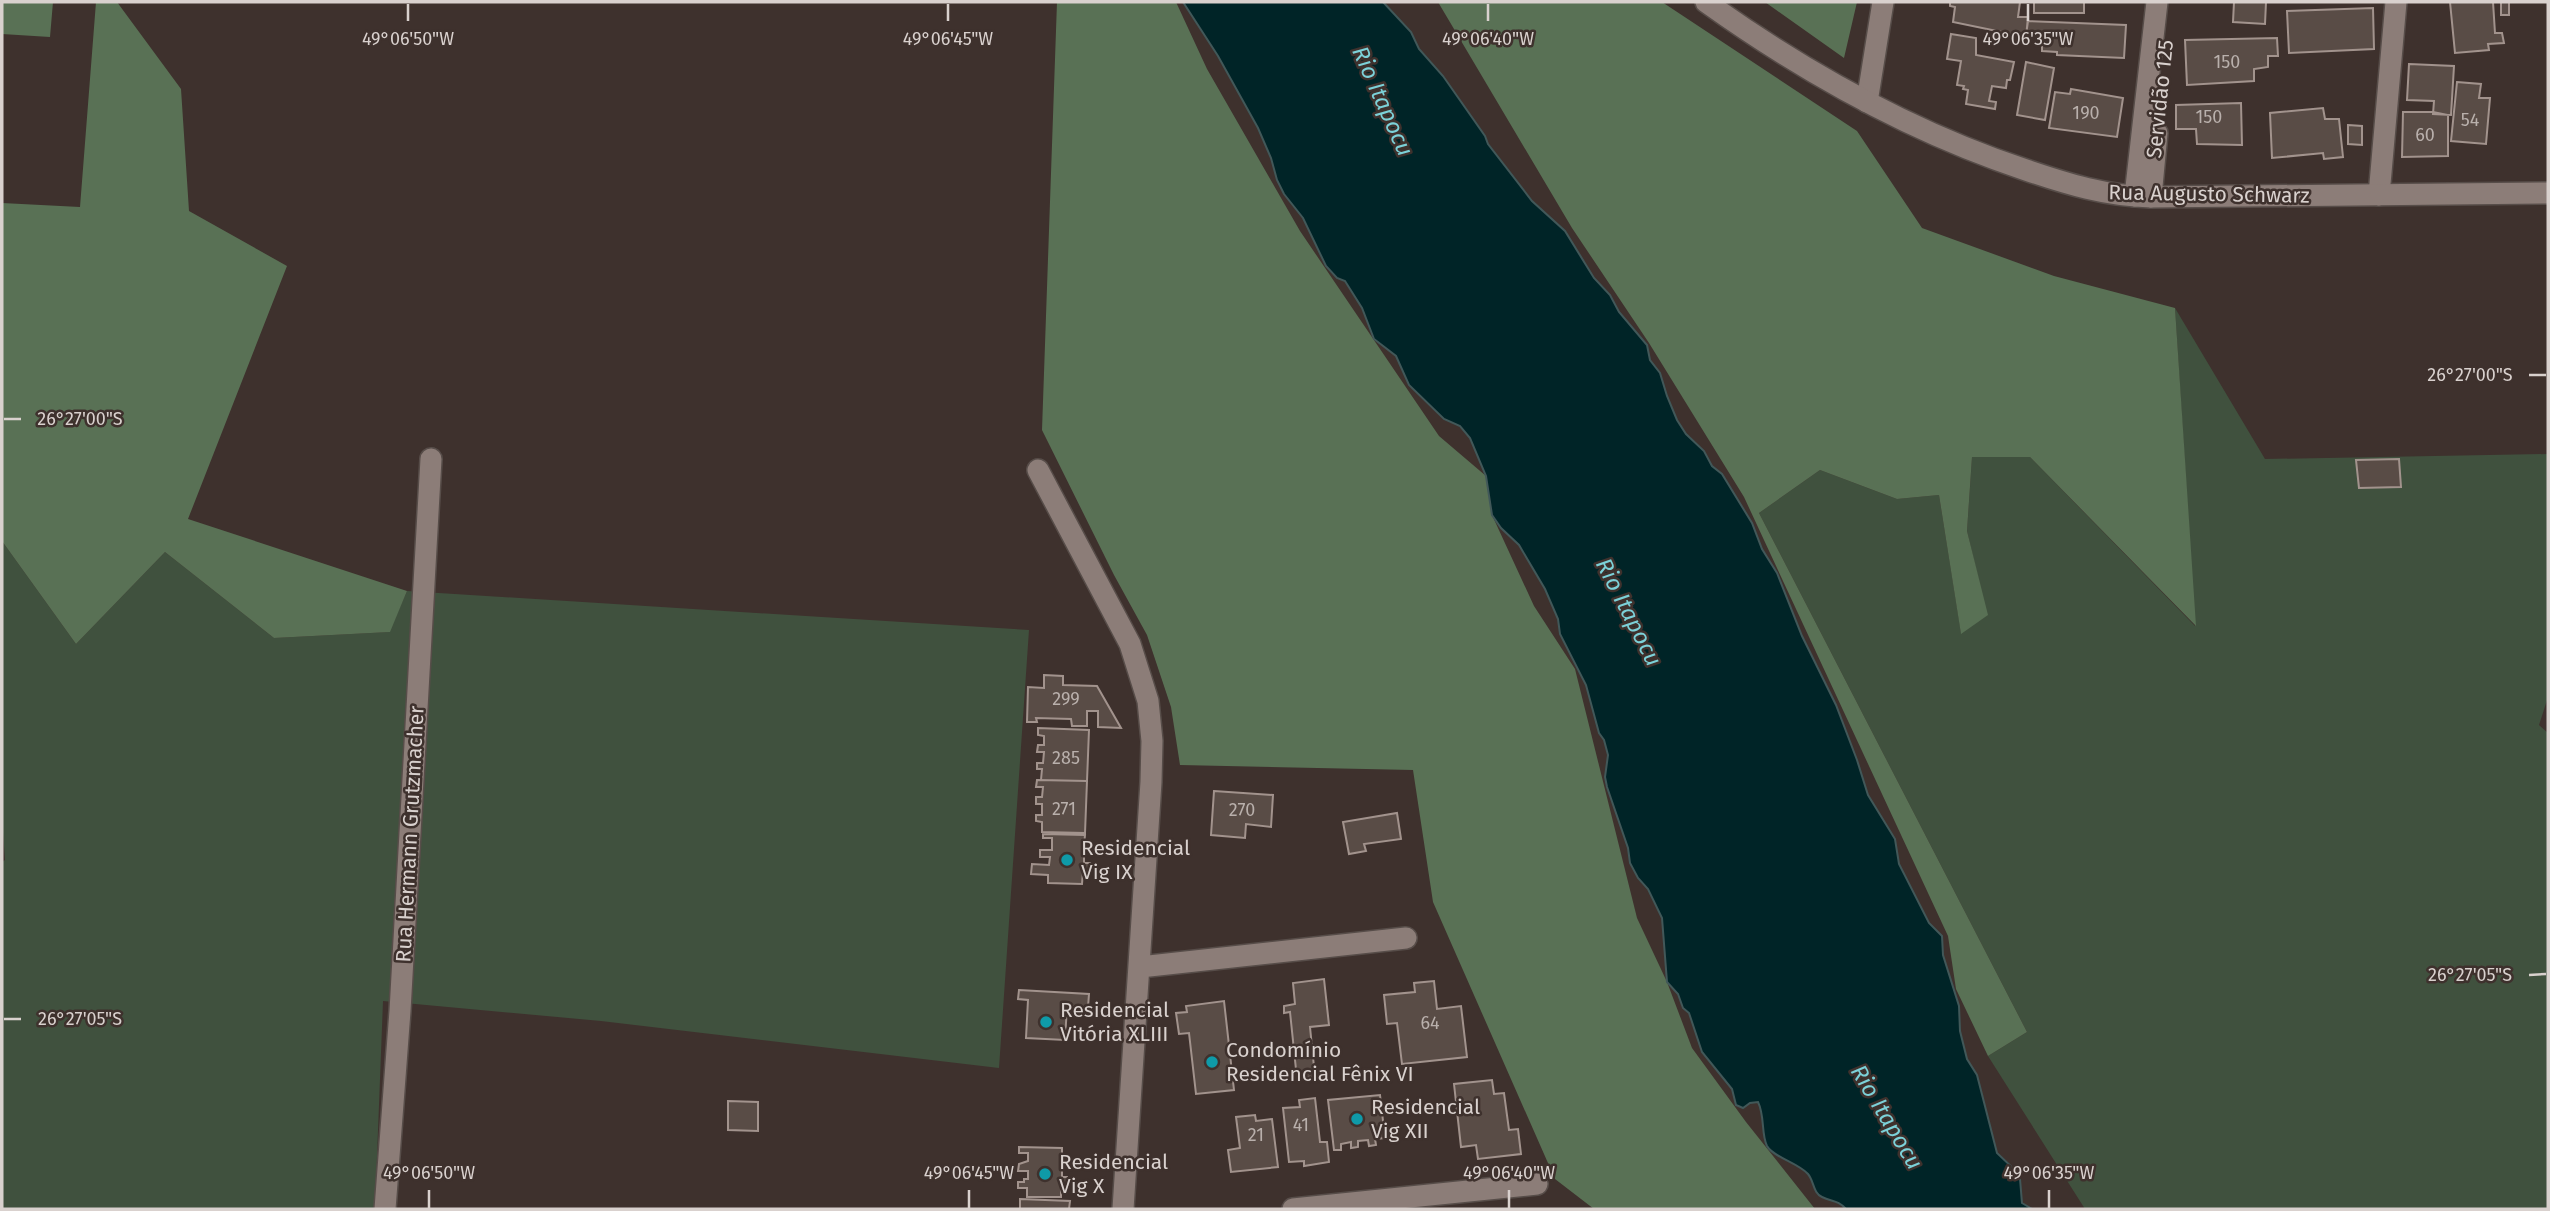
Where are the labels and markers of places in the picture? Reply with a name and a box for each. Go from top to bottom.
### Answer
place label: Residencial Vig IX [1081,835,1190,885]
marker: Residencial Vig IX [1059,852,1075,868]
place label: Residencial Vitória XLIII [1060,997,1169,1047]
marker: Residencial Vitória XLIII [1038,1014,1054,1030]
place label: Condomínio Residencial Fênix VI [1226,1037,1414,1087]
marker: Condomínio Residencial Fênix VI [1204,1054,1220,1070]
place label: Residencial Vig XII [1371,1094,1480,1144]
marker: Residencial Vig XII [1349,1111,1365,1127]
place label: Residencial Vig X [1059,1149,1168,1199]
marker: Residencial Vig X [1037,1166,1053,1182]

